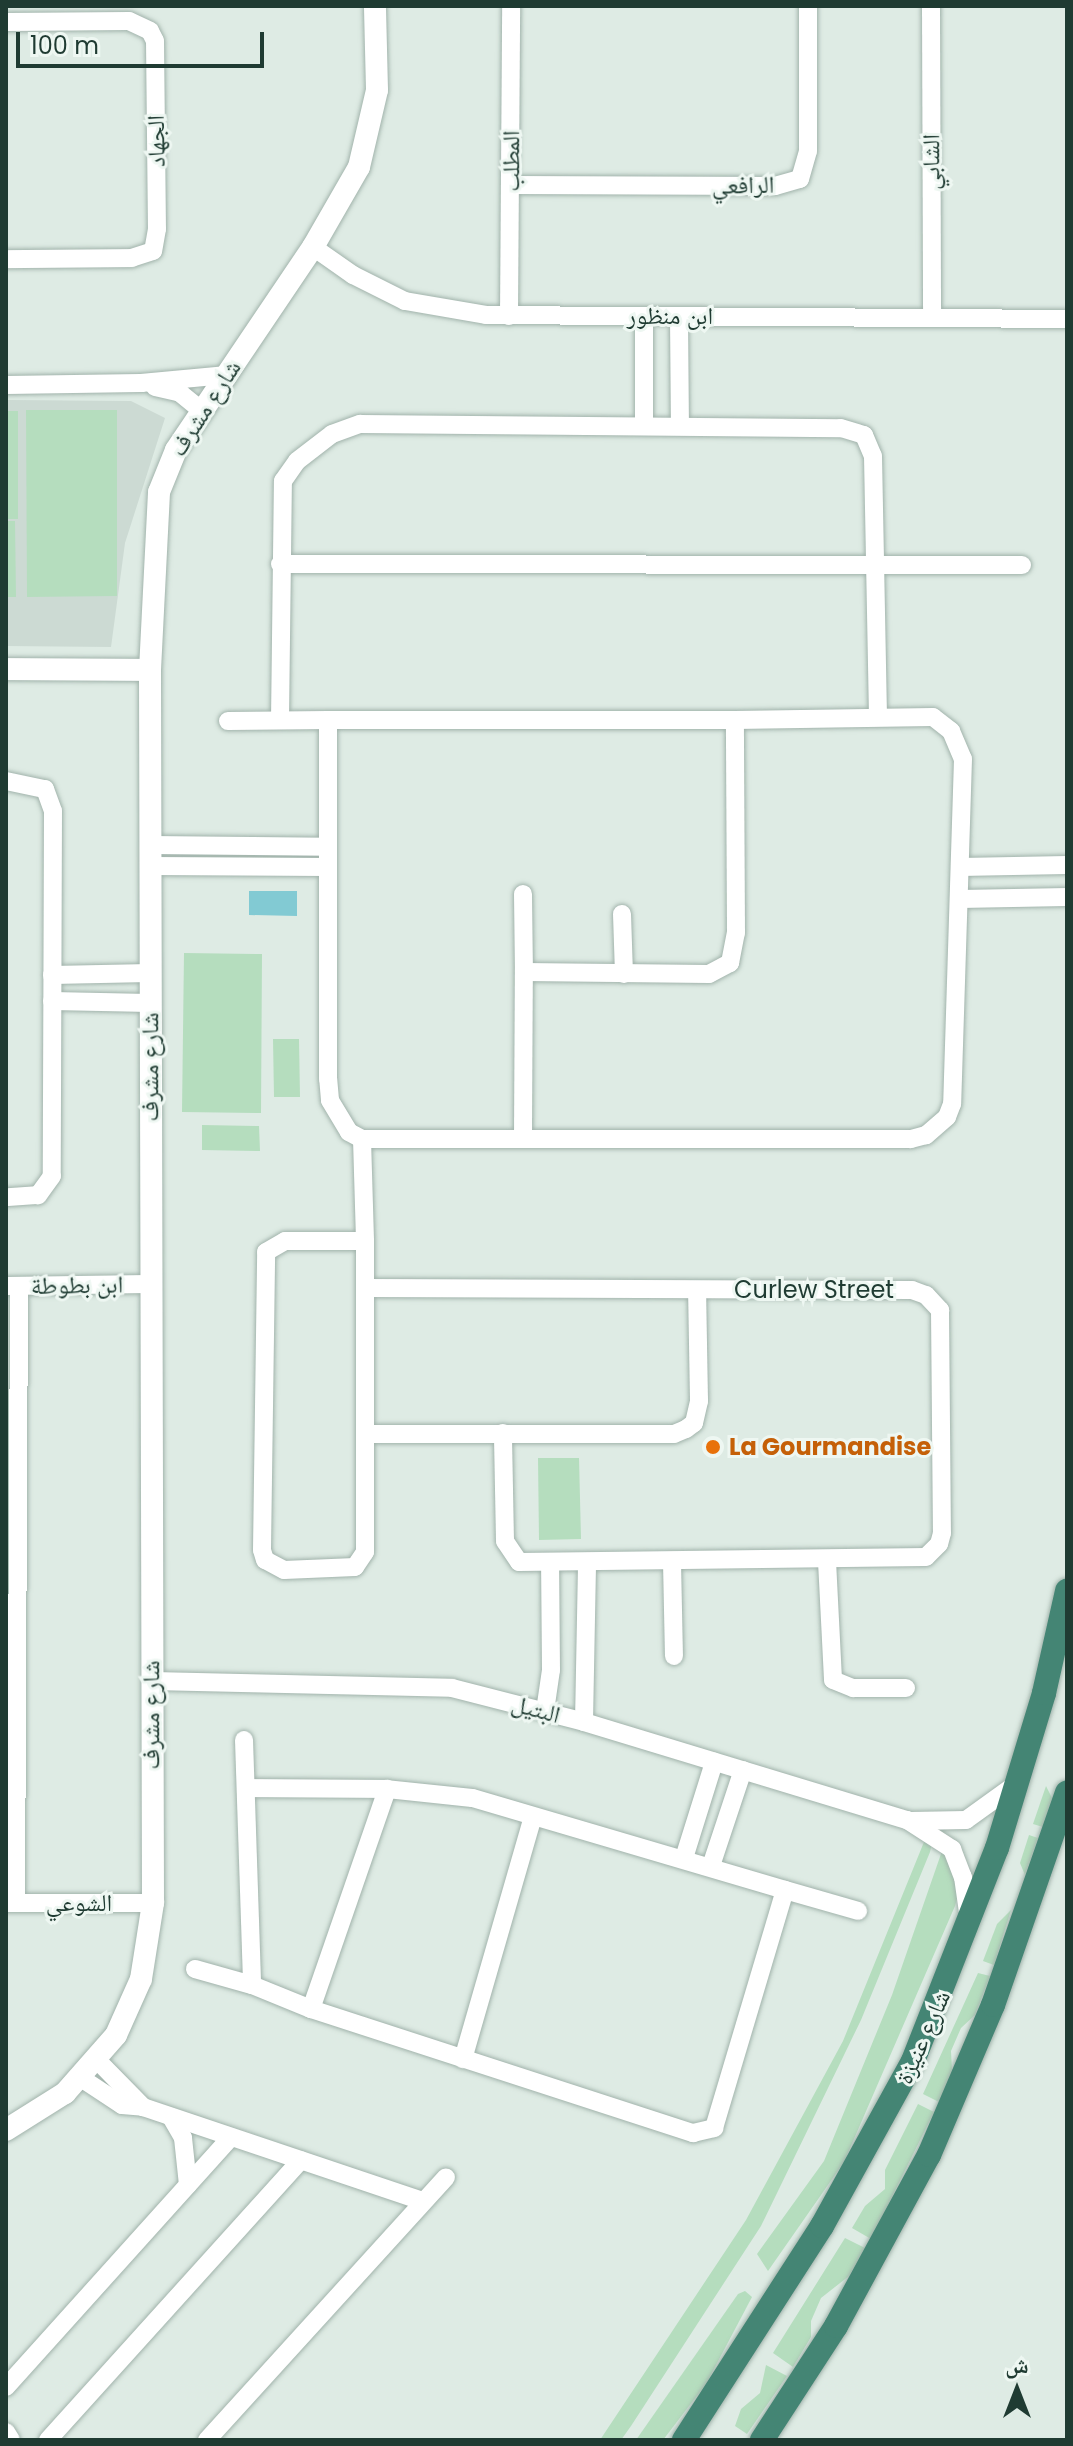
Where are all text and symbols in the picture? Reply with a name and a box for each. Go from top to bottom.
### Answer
scale bar [20,16,268,66]
text: 100 m [30,29,99,62]
street label: الجهاد [141,115,171,167]
street label: المطلب [497,130,525,192]
street label: الشابي [917,134,945,190]
street label: الرافعي [711,170,775,200]
street label: ابن منظور [627,302,713,330]
street label: شارع مشرف [163,354,247,462]
street label: شارع مشرف [136,1013,164,1121]
street label: ابن بطوطة [31,1270,123,1300]
street label: Curlew Street [734,1276,894,1304]
place label: La Gourmandise [729,1433,931,1461]
marker: La Gourmandise [704,1438,722,1456]
street label: شارع مشرف [137,1661,165,1769]
street label: البتيل [508,1689,564,1729]
street label: الشوعي [46,1889,112,1917]
street label: شارع عنيزة [890,1986,956,2088]
north arrow [977,2350,1057,2430]
text: ش [1005,2350,1029,2381]

